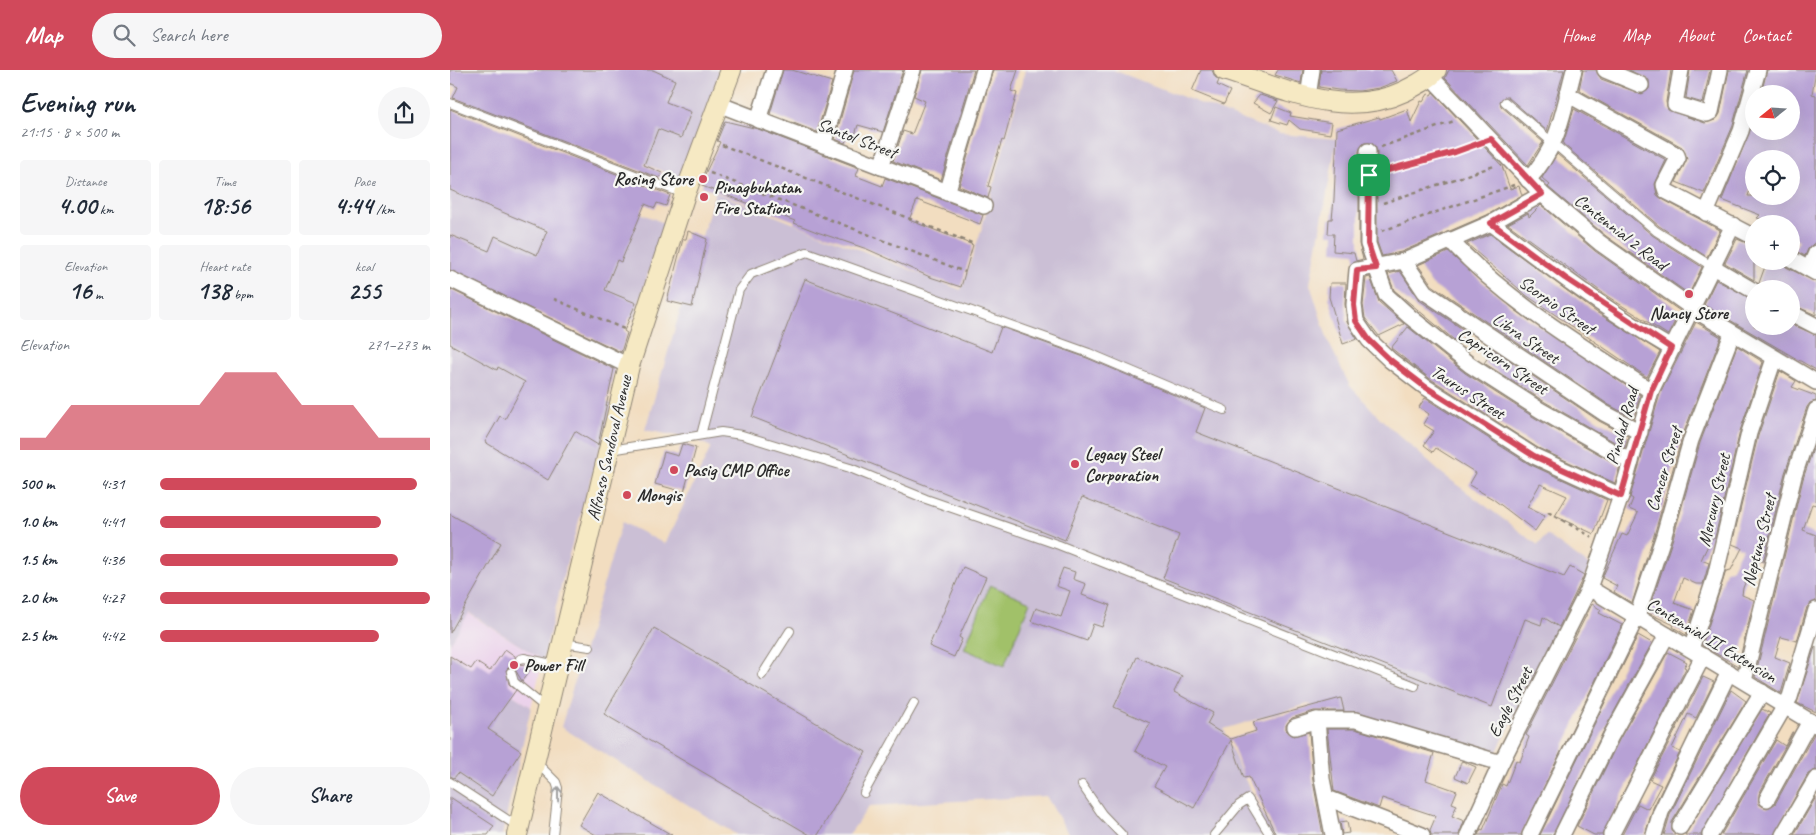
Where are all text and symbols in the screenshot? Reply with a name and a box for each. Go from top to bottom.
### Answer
search box [92,13,442,58]
text: Map [25,20,62,50]
icon: search [110,21,138,49]
text: Search here [150,23,228,47]
text: Home [1562,24,1595,46]
text: Map [1623,24,1650,46]
text: About [1678,24,1714,46]
text: Contact [1742,24,1791,46]
text: Evening run [20,85,135,120]
north arrow [1745,85,1800,140]
map controls [1745,85,1800,335]
button: share [378,87,430,139]
street label: Santol Street [814,113,903,164]
text: 21:15 · 8 × 500 m [20,122,119,142]
button: locate [1745,150,1800,205]
pin [1348,154,1390,196]
icon: arrive [1355,161,1383,189]
place label: Rosing Store [614,168,695,190]
text: Distance [65,173,107,190]
text: Time [214,173,236,190]
text: Pace [354,173,375,190]
marker: Rosing Store [697,173,709,185]
place label: Pinagbuhatan Fire Station [714,176,803,219]
street label: Centennial 2 Road [1570,189,1674,277]
text: 4.00 [58,190,96,222]
text: 18:56 [200,190,250,222]
text: 4:44 [334,190,373,222]
marker: Pinagbuhatan Fire Station [698,191,710,203]
text: km [96,201,114,218]
text: /km [373,201,395,218]
button: + [1745,215,1800,270]
text: Elevation [64,258,107,275]
text: Heart rate [199,258,251,275]
text: kcal [355,258,374,275]
street label: Scorpio Street [1515,271,1602,341]
text: 16 [69,275,92,307]
text: 138 [197,275,231,307]
text: 255 [348,275,381,307]
button: − [1745,280,1800,335]
text: m [92,286,103,303]
text: bpm [231,286,253,303]
marker: Nancy Store [1683,288,1695,300]
place label: Nancy Store [1650,302,1730,324]
street label: Libra Street [1488,308,1565,369]
street label: Capricorn Street [1454,323,1554,400]
text: Elevation [20,335,69,355]
text: 271–273 m [367,335,430,355]
street label: Taurus Street [1427,360,1511,425]
street label: Alfonso Sandoval Avenue [582,372,637,523]
street label: Pinalad Road [1601,382,1644,467]
street label: Cancer Street [1641,421,1688,514]
place label: Legacy Steel Corporation [1085,443,1164,486]
street label: Mercury Street [1693,450,1736,548]
marker: Legacy Steel Corporation [1069,458,1081,470]
place label: Pasig CMP Office [684,459,791,481]
marker: Pasig CMP Office [668,464,680,476]
text: 500 m [20,474,54,494]
text: 4:31 [100,474,125,494]
place label: Mongis [637,484,683,506]
marker: Mongis [621,489,633,501]
street label: Neptune Street [1737,489,1782,588]
text: 1.0 km [20,512,57,532]
text: 4:41 [100,512,125,532]
text: 1.5 km [20,550,57,570]
text: 4:36 [100,550,125,570]
text: 2.0 km [20,588,57,608]
text: 4:27 [100,588,125,608]
street label: Centennial II Extension [1643,593,1782,688]
text: 2.5 km [20,626,57,646]
text: 4:42 [100,626,125,646]
place label: Power Fill [524,654,587,676]
marker: Power Fill [508,659,520,671]
street label: Eagle Street [1483,661,1538,741]
button: Save [20,767,220,825]
button: Share [230,767,430,825]
one-way arrow [553,786,562,802]

